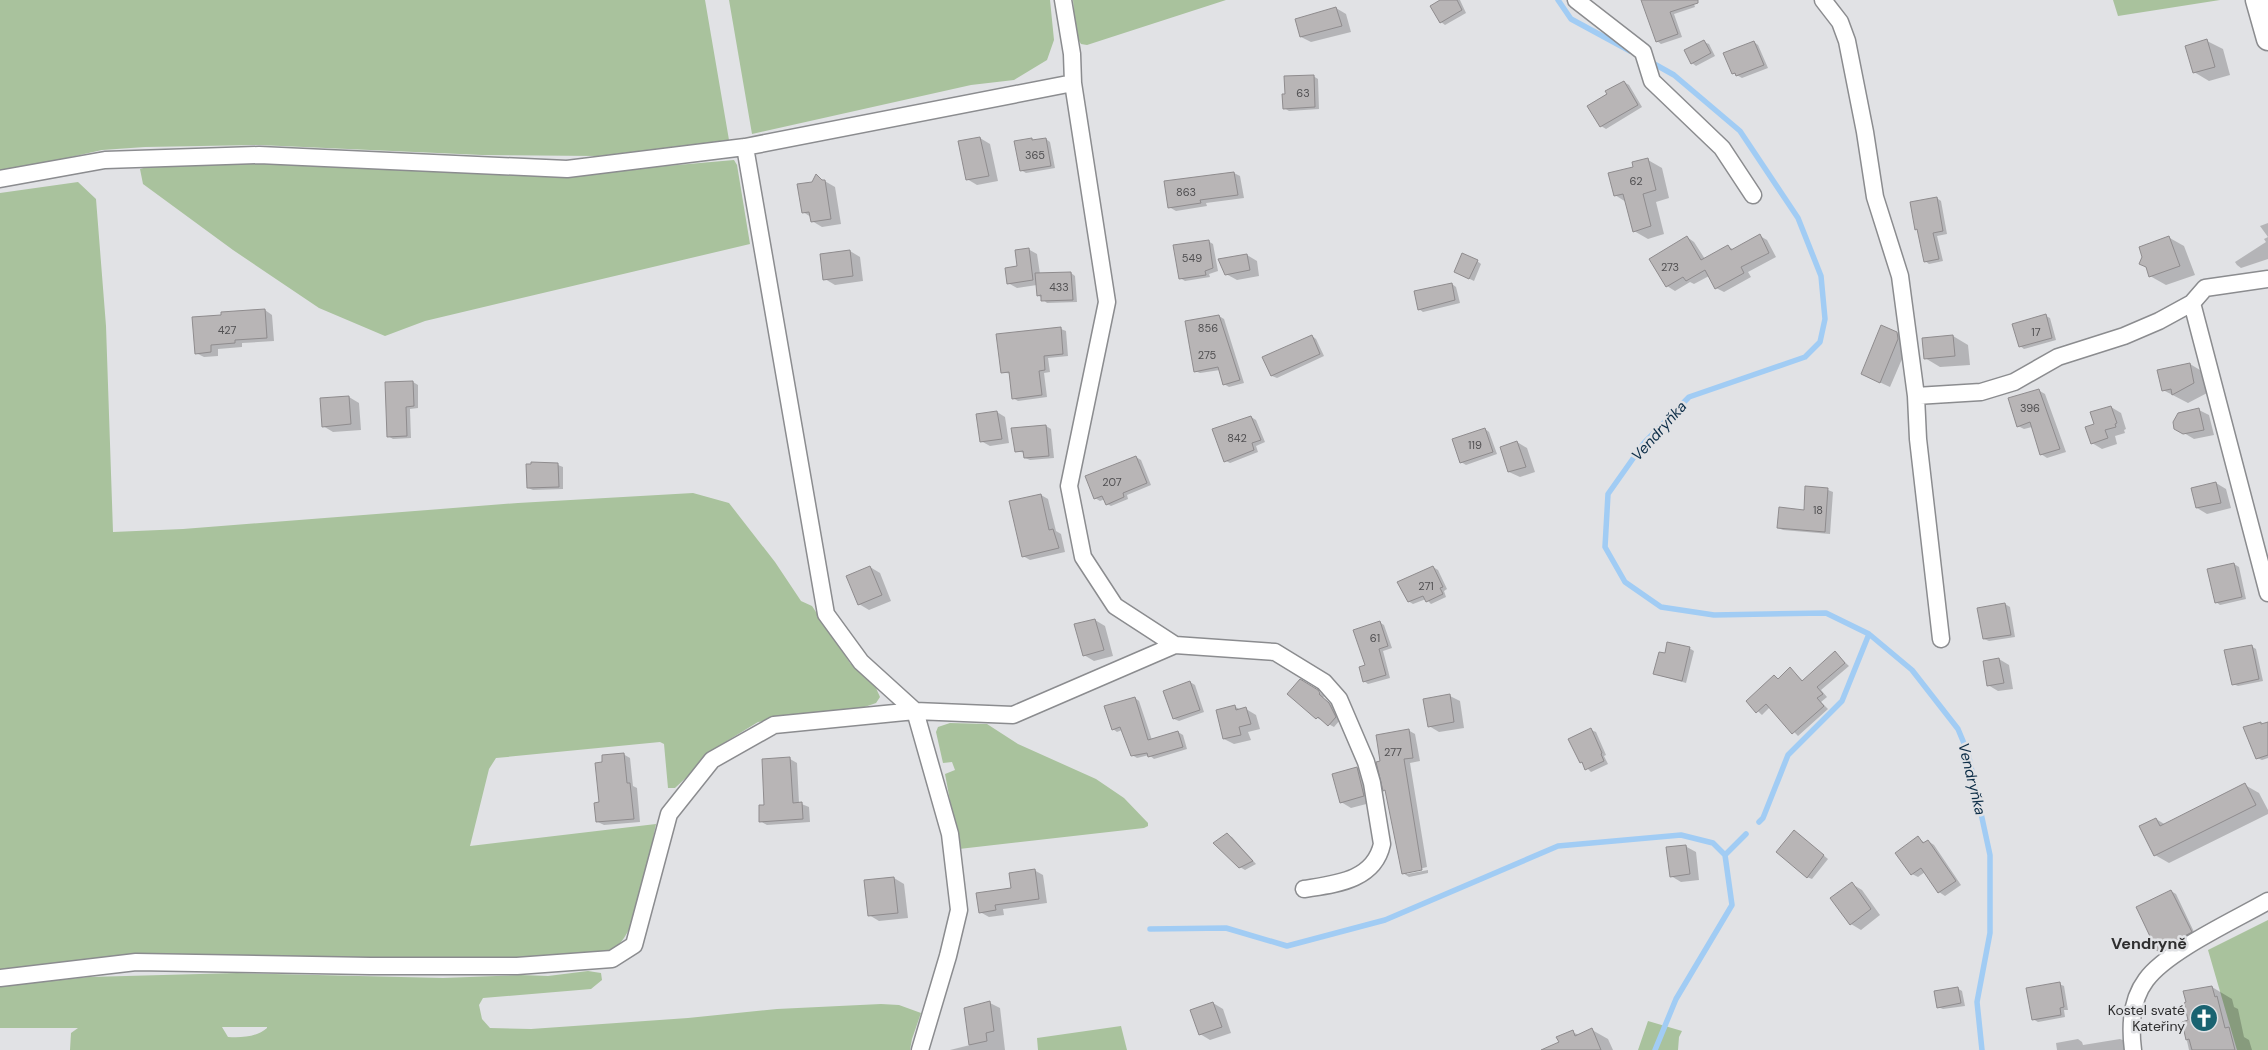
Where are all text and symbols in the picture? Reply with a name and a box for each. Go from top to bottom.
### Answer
house number: 63 [1296,86,1310,100]
house number: 365 [1025,148,1045,162]
house number: 62 [1630,174,1642,188]
house number: 863 [1176,185,1196,199]
house number: 549 [1182,251,1202,265]
house number: 273 [1661,260,1679,274]
house number: 433 [1049,280,1069,294]
house number: 856 [1198,321,1218,335]
house number: 427 [218,323,236,337]
house number: 17 [2031,325,2041,339]
house number: 275 [1198,348,1216,362]
water label: Vendryňka [1627,397,1691,465]
house number: 396 [2020,401,2040,415]
house number: 842 [1227,431,1247,445]
house number: 119 [1468,438,1482,452]
house number: 207 [1102,475,1122,489]
house number: 18 [1813,503,1823,517]
house number: 271 [1418,579,1434,593]
house number: 61 [1370,631,1380,645]
water label: Vendryňka [1953,741,1991,817]
house number: 277 [1384,745,1402,759]
district label: Vendryně [2111,933,2187,954]
place label: Kostel svaté Kateřiny [2108,1001,2185,1035]
church icon: Kostel svaté Kateřiny [2189,1003,2219,1033]

